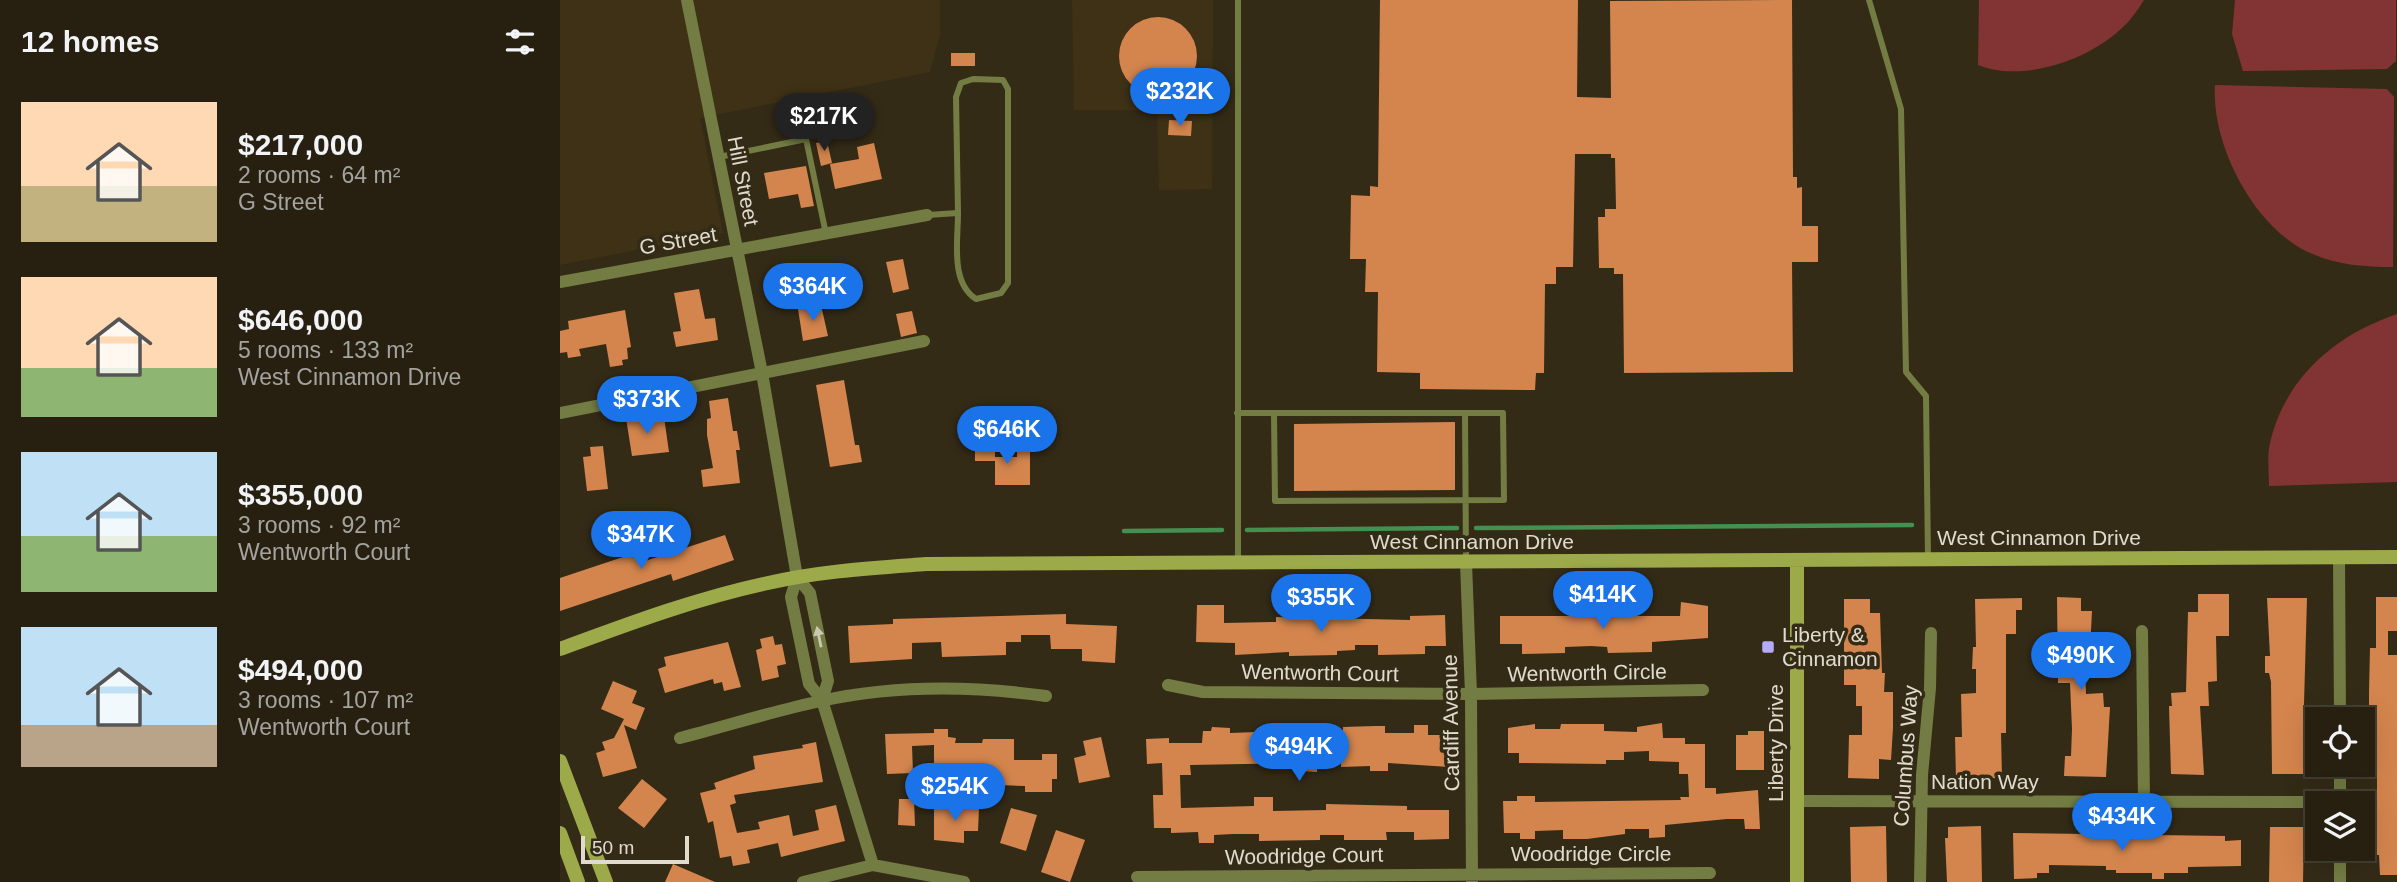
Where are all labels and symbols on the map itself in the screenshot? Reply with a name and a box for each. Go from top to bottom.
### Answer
pin: $232K [1131,68,1229,128]
pin: $217K [775,94,873,153]
street label: Hill Street [724,134,763,228]
street label: G Street [637,222,719,259]
pin: $364K [764,264,862,323]
pin: $373K [598,376,696,436]
pin: $646K [958,406,1056,466]
pin: $347K [592,512,690,571]
street label: West Cinnamon Drive [1937,526,2141,549]
street label: West Cinnamon Drive [1370,530,1574,553]
pin: $414K [1554,572,1652,631]
pin: $355K [1272,574,1370,634]
place label: Liberty & Cinnamon [1782,623,1878,670]
one-way arrow [813,626,824,648]
pin: $490K [2032,632,2130,692]
marker: Liberty & Cinnamon [1760,639,1776,655]
street label: Cardiff Avenue [1438,654,1463,792]
street label: Wentworth Court [1241,660,1399,685]
street label: Wentworth Circle [1507,660,1667,685]
street label: Liberty Drive [1764,684,1787,802]
street label: Columbus Way [1889,684,1922,827]
pin: $494K [1250,724,1348,783]
pin: $254K [906,764,1004,823]
street label: Nation Way [1931,770,2039,793]
pin: $434K [2073,794,2171,853]
scale bar [581,833,690,865]
street label: Woodridge Circle [1511,842,1671,865]
street label: Woodridge Court [1225,843,1384,868]

